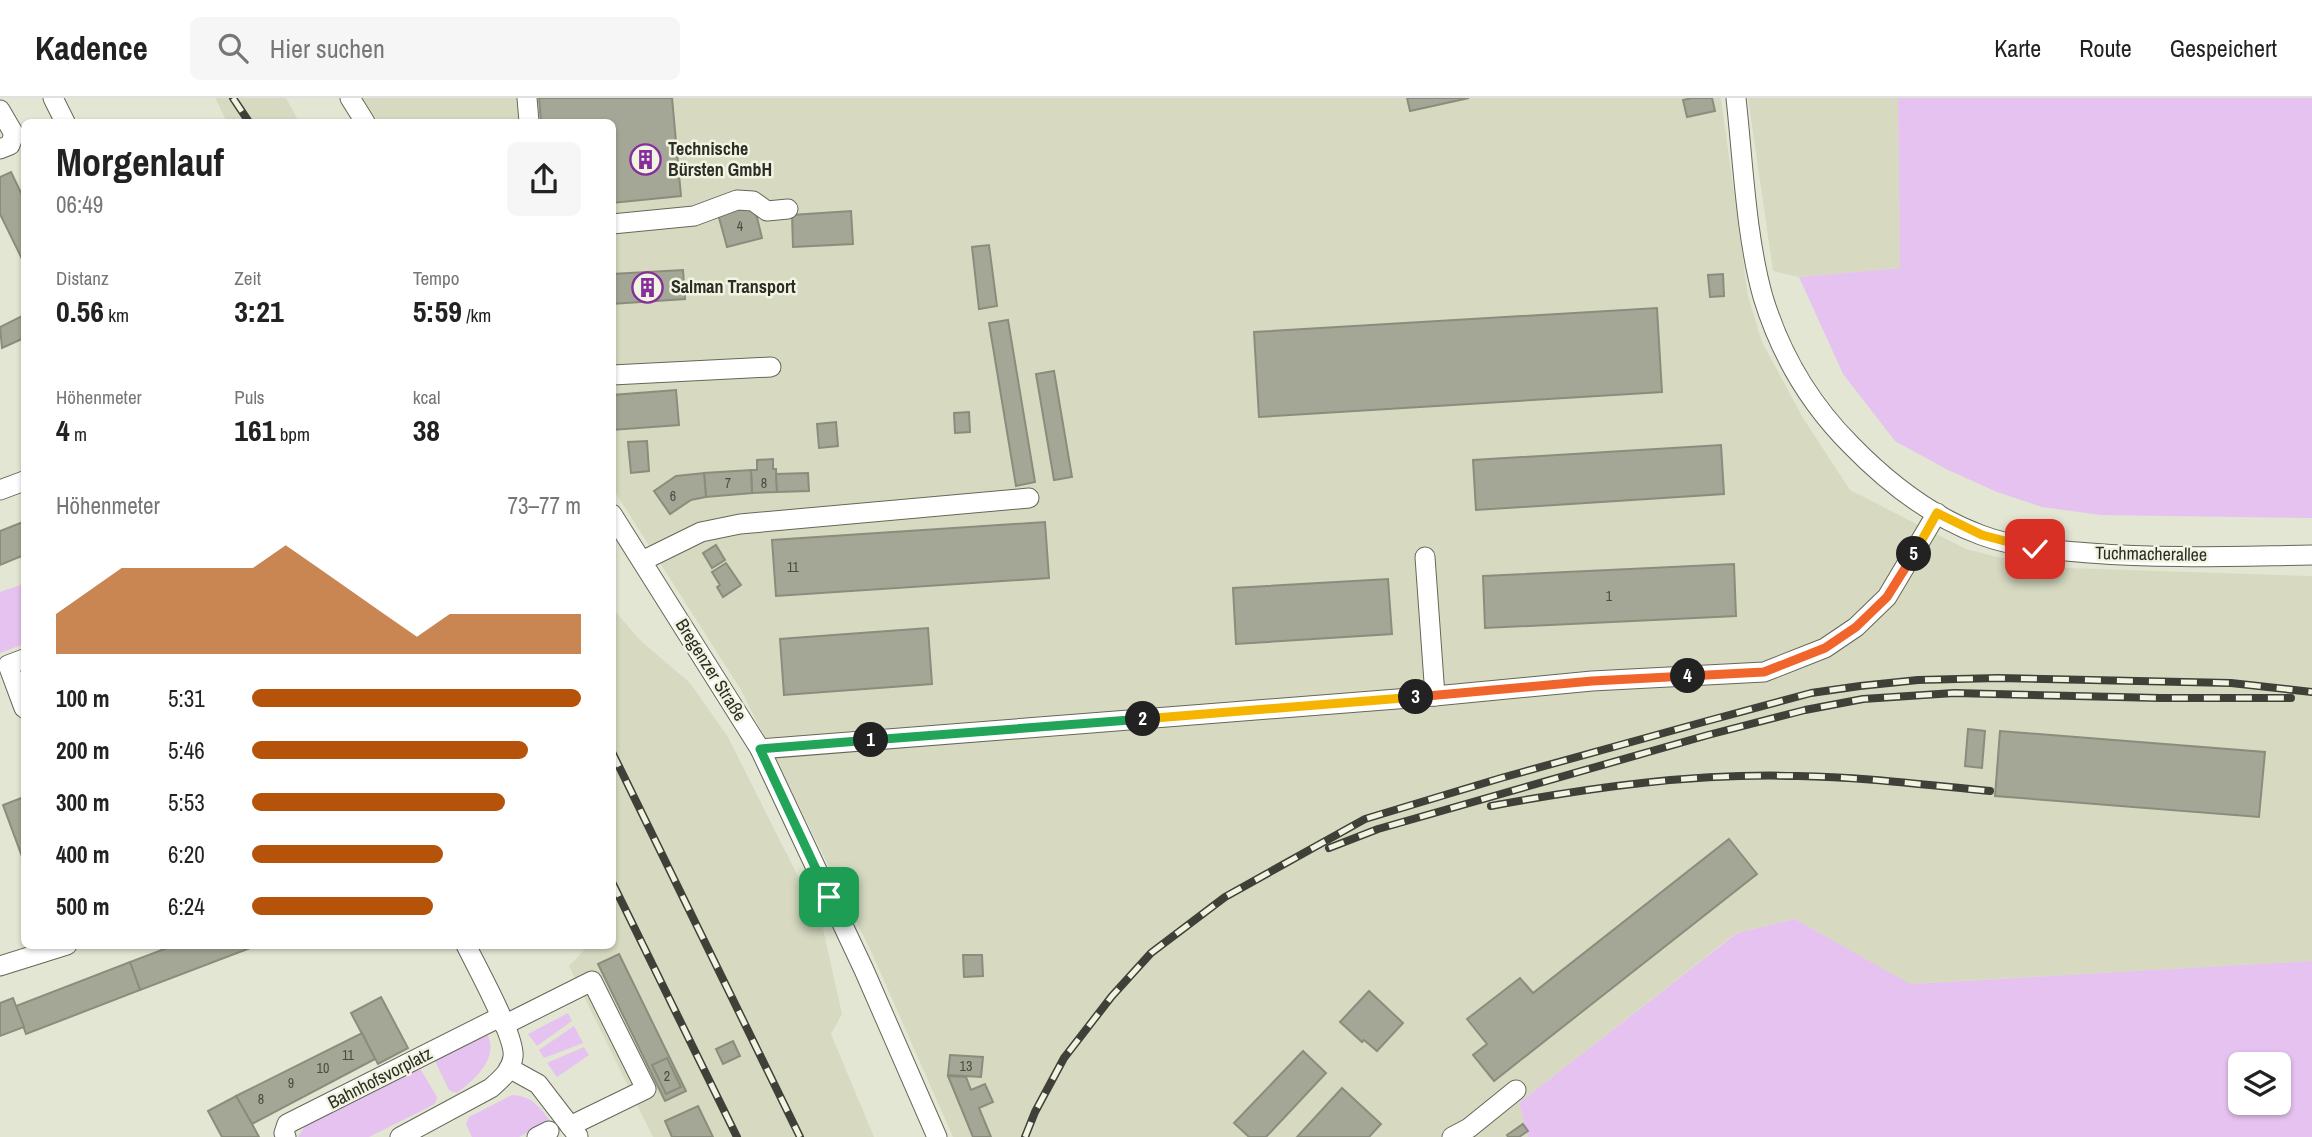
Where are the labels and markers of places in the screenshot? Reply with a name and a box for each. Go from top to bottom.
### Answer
place label: Technische Bürsten GmbH [668,136,772,182]
building icon: Technische Bürsten GmbH [628,142,662,176]
building icon: Salman Transport [631,270,665,304]
place label: Salman Transport [671,274,796,299]
pin [2005,519,2065,579]
pin: 5 [1896,536,1932,572]
pin: 4 [1670,658,1706,694]
pin: 3 [1398,680,1434,714]
pin: 2 [1126,702,1160,736]
pin: 1 [854,722,888,758]
pin [799,867,859,927]

